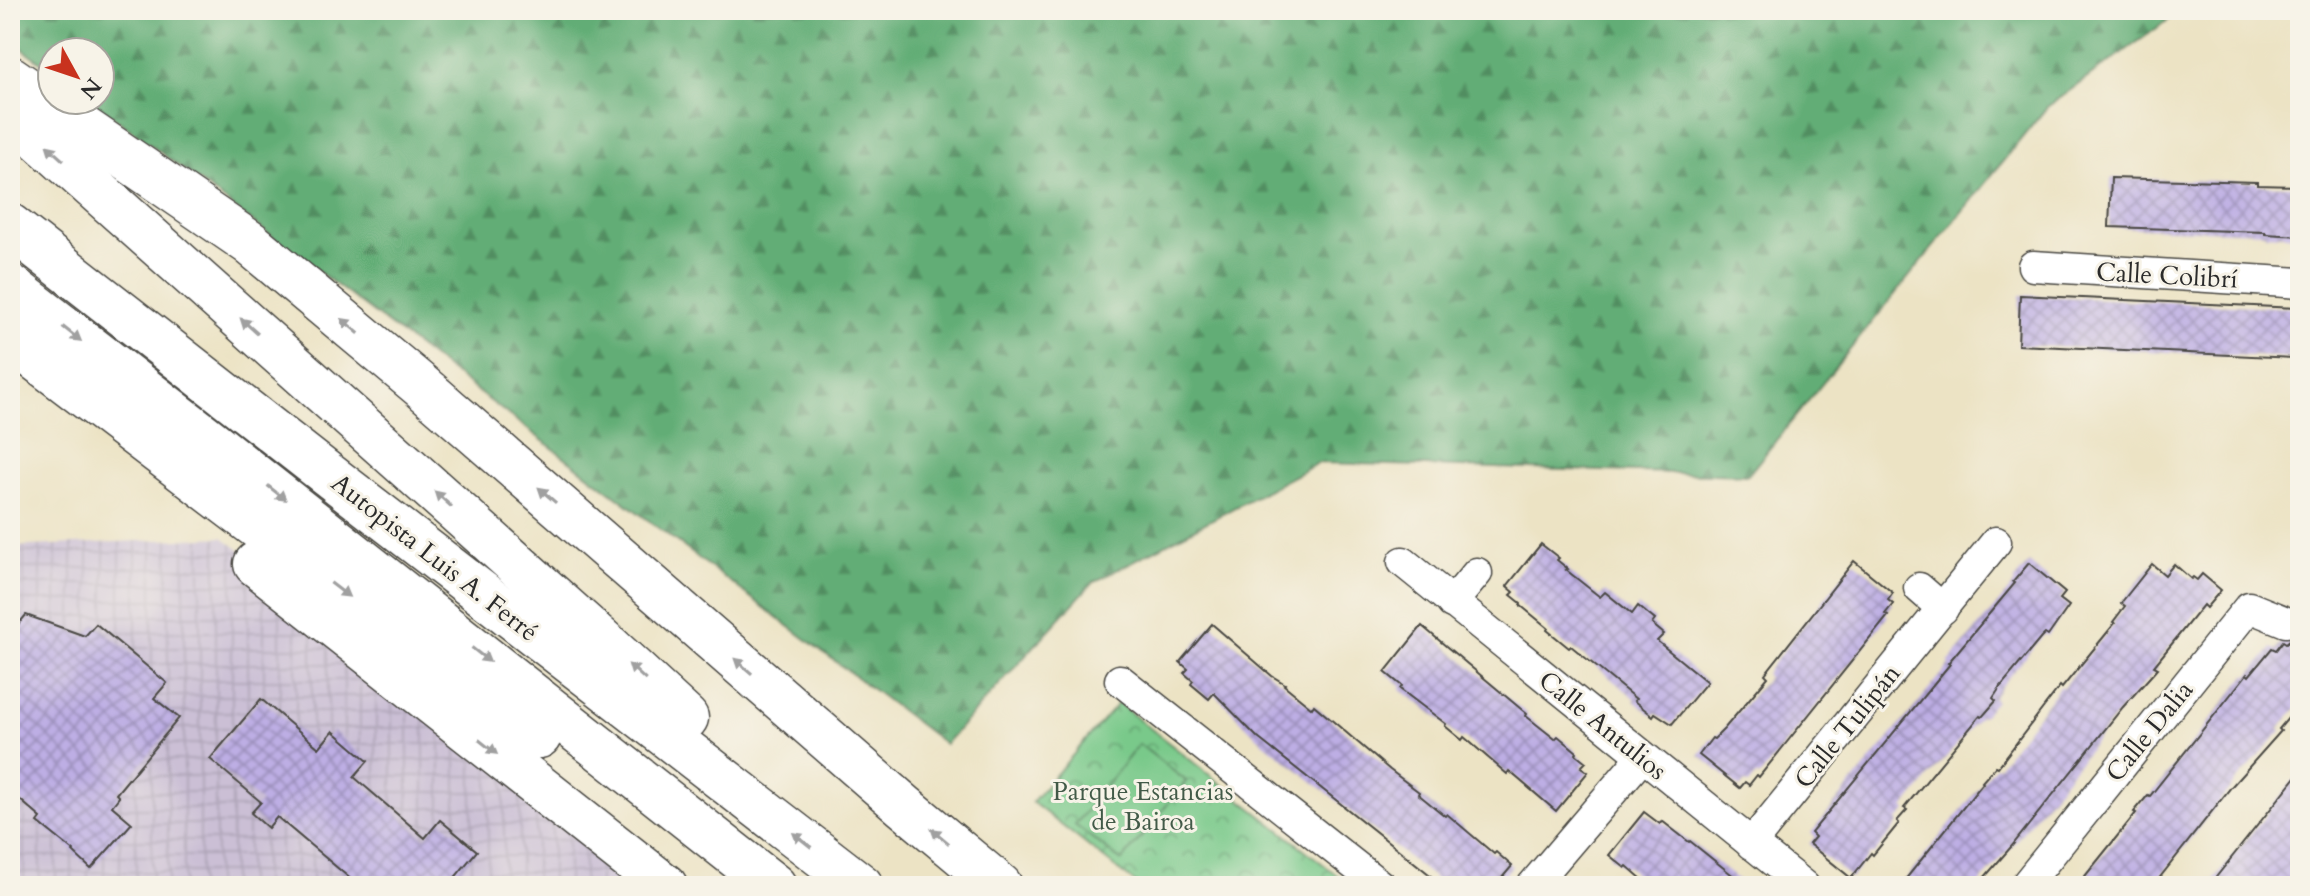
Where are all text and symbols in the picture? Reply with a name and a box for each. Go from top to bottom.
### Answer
north arrow [36,36,116,116]
text: N [73,71,108,105]
one-way arrow [45,144,64,162]
street label: Calle Colibrí [2095,254,2239,297]
one-way arrow [239,317,258,335]
one-way arrow [340,318,360,335]
one-way arrow [62,325,82,341]
street label: Autopista Luis A. Ferré [324,465,545,649]
one-way arrow [267,485,287,501]
one-way arrow [537,487,557,504]
one-way arrow [434,490,453,508]
one-way arrow [329,581,350,597]
one-way arrow [471,646,491,662]
street label: Calle Tulipán [1787,657,1908,796]
one-way arrow [733,658,753,675]
street label: Calle Antulios [1531,663,1674,788]
one-way arrow [627,664,646,682]
street label: Calle Dalia [2098,673,2201,789]
one-way arrow [478,738,498,755]
park label: Parque Estancias de Bairoa [1052,774,1234,839]
one-way arrow [930,828,950,845]
one-way arrow [792,832,812,848]

